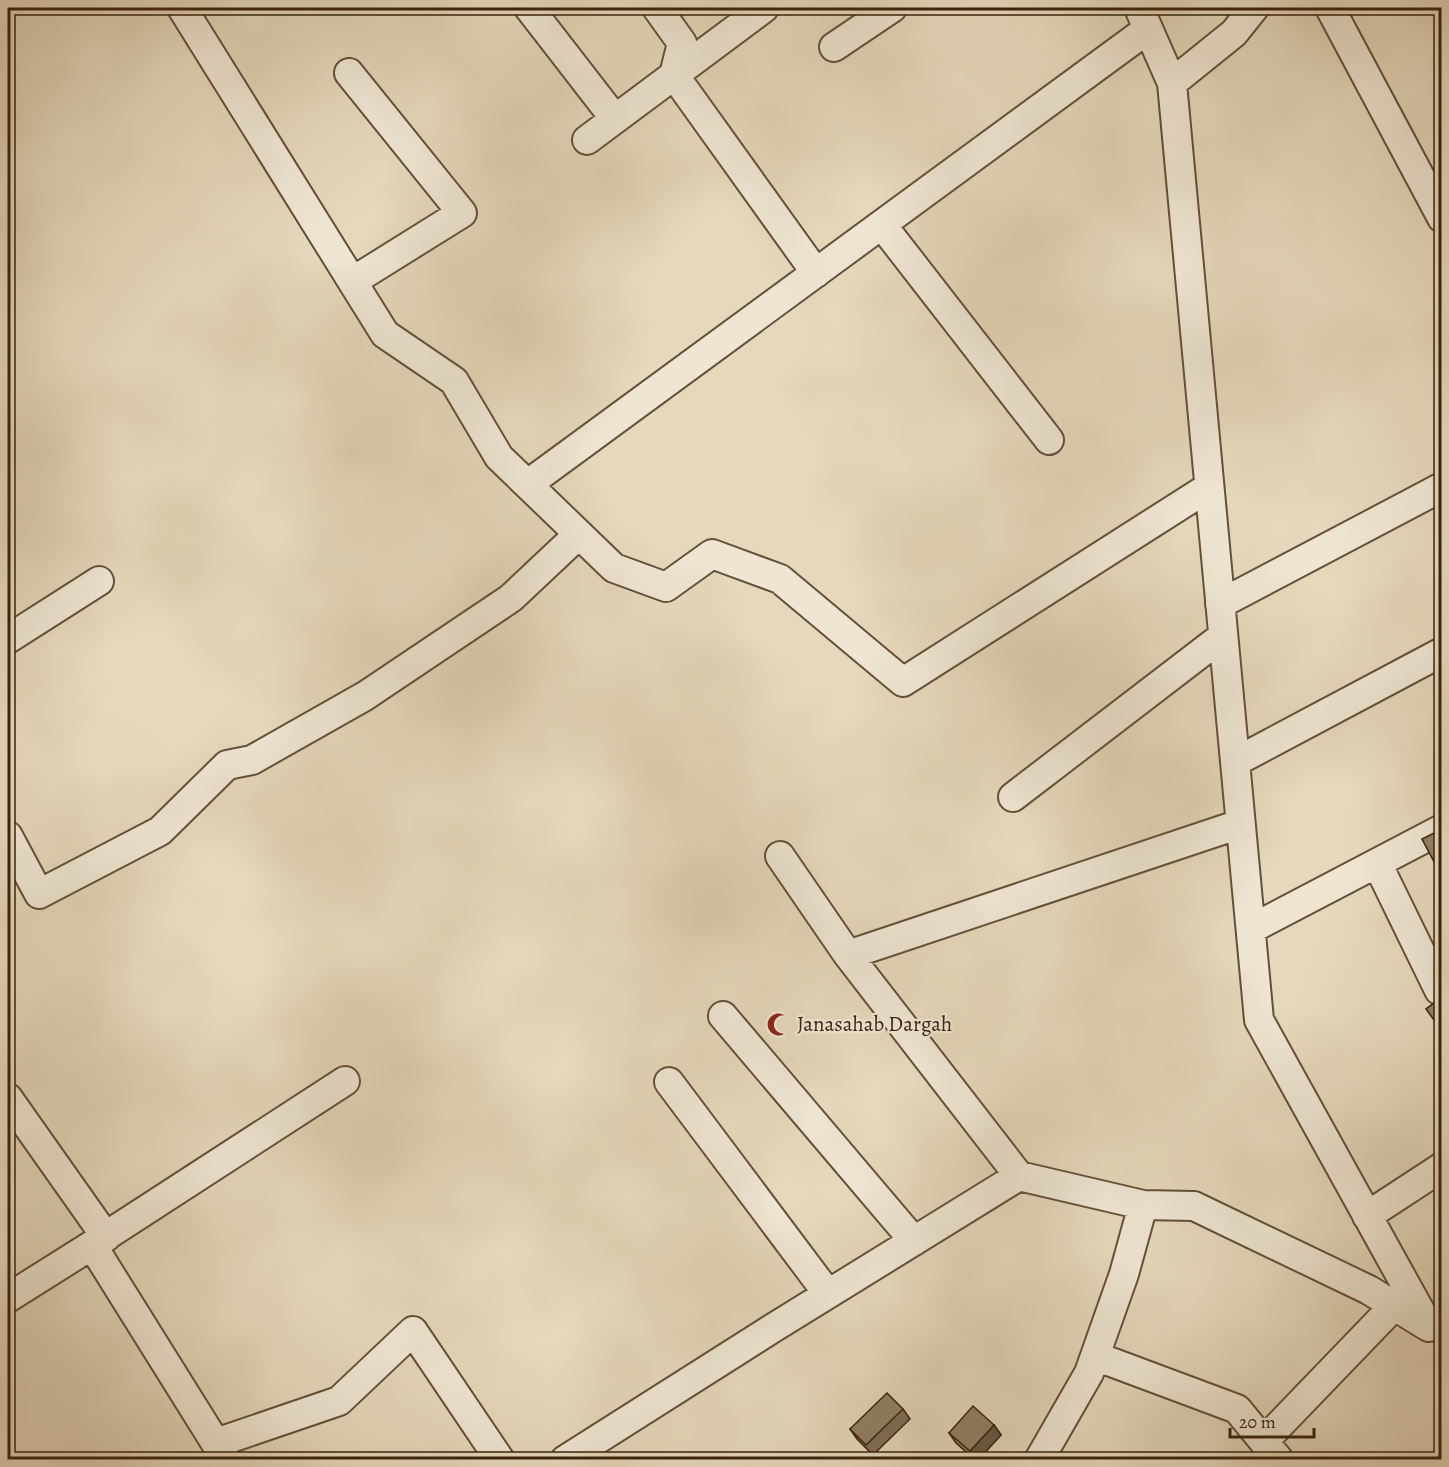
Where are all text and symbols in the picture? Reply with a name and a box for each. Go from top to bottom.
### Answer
place label: Janasahab Dargah [797,1010,952,1038]
mosque icon: Janasahab Dargah [766,1011,792,1037]
scale bar [1230,1401,1314,1439]
text: 20 m [1239,1410,1276,1434]

